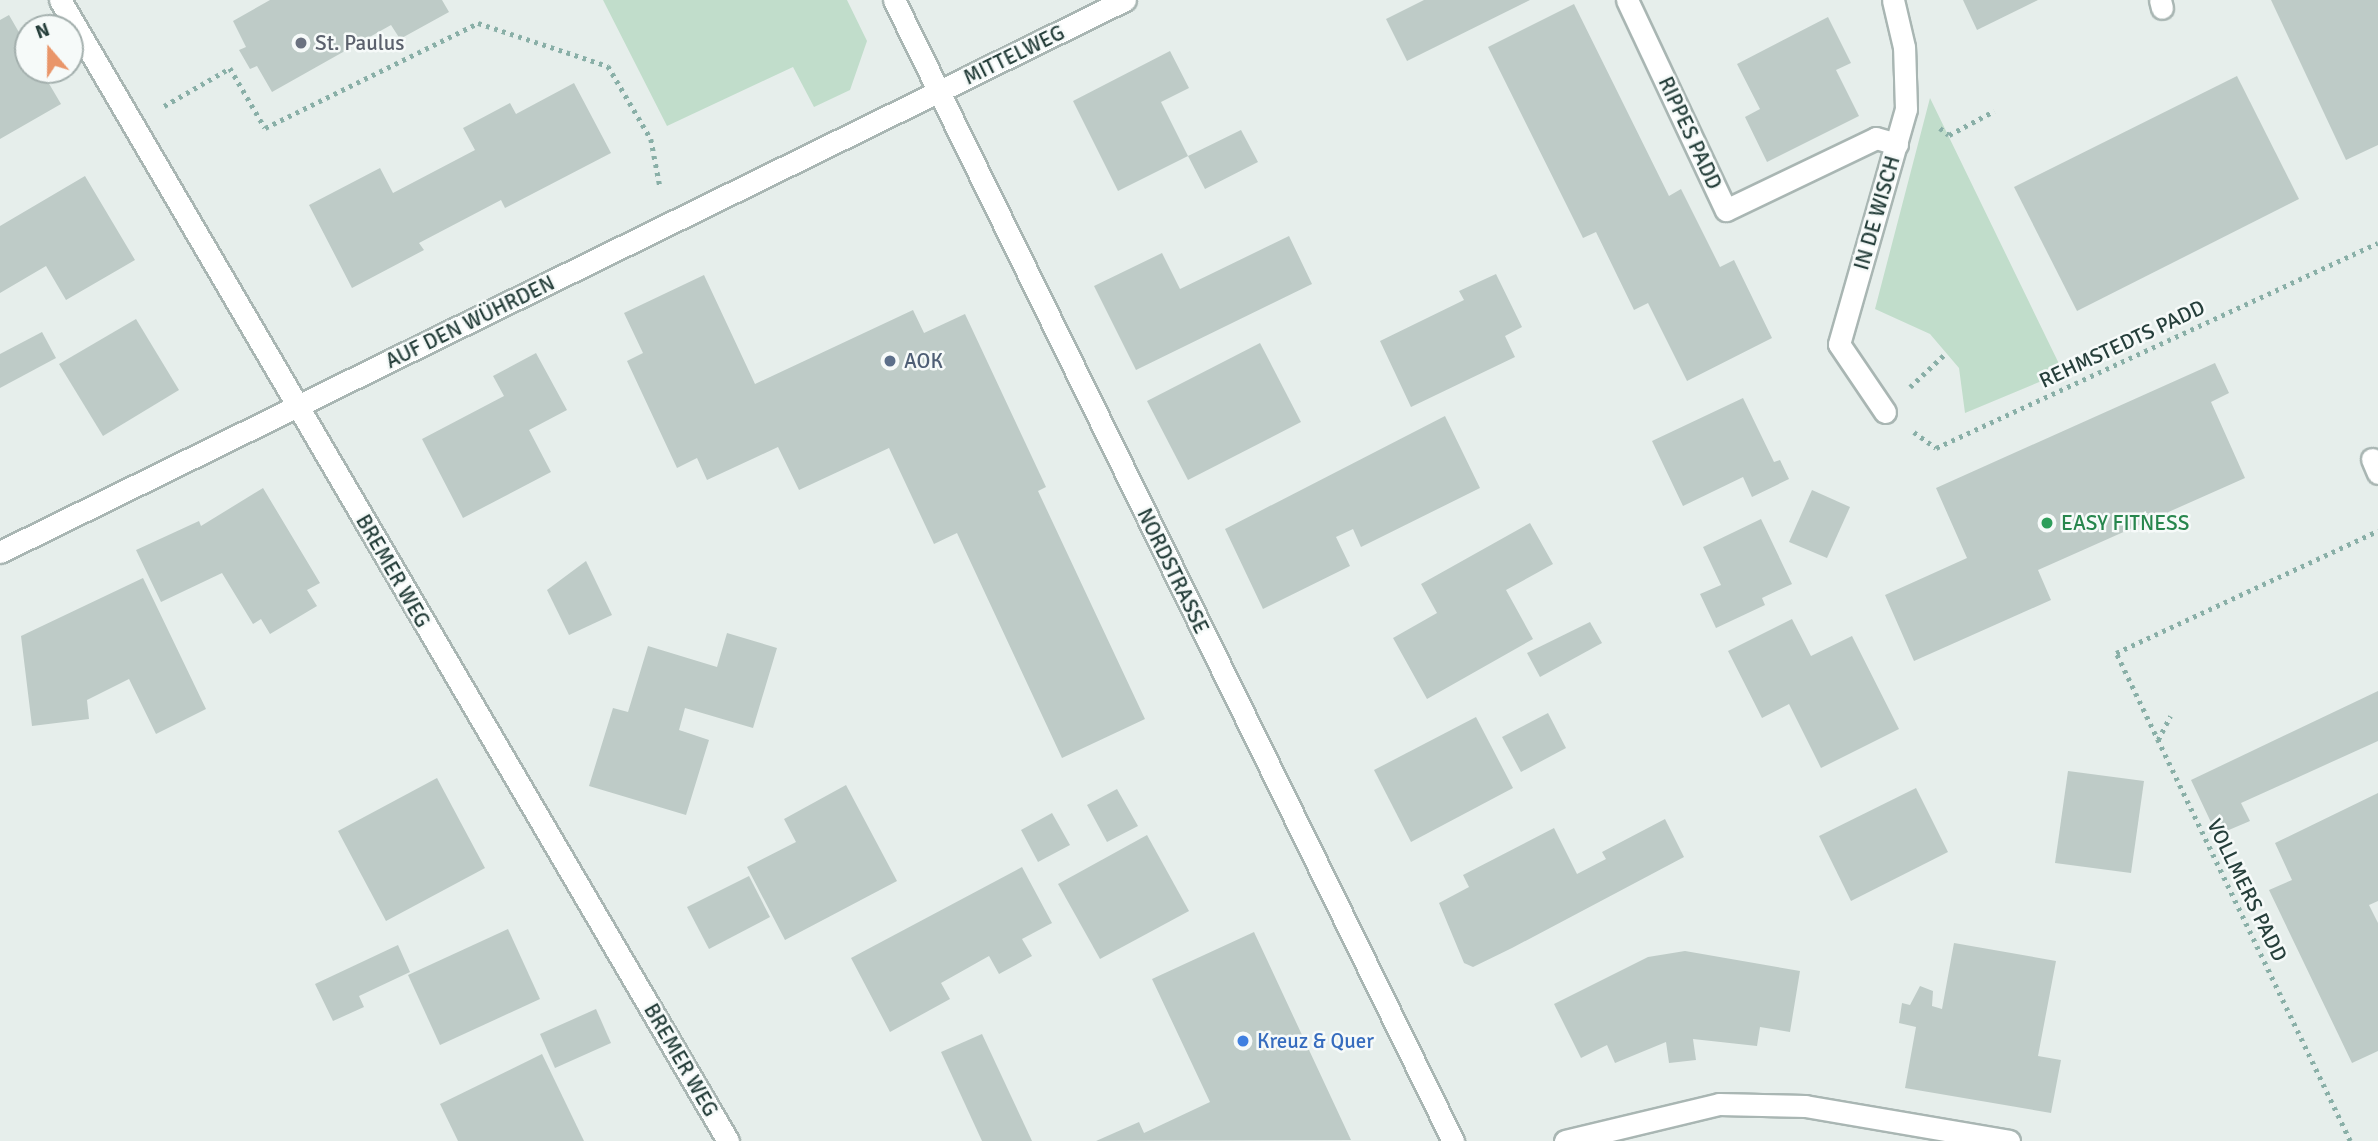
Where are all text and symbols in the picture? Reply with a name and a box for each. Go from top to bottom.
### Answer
north arrow [14,14,84,84]
text: N [32,18,53,45]
street label: MITTELWEG [959,20,1069,90]
place label: St. Paulus [315,30,404,56]
marker: St. Paulus [293,35,309,51]
street label: RIPPES PADD [1653,73,1727,193]
street label: IN DE WISCH [1849,153,1905,273]
street label: AUF DEN WÜHRDEN [381,270,559,374]
street label: REHMSTEDTS PADD [2035,295,2209,393]
place label: AOK [904,348,943,374]
marker: AOK [882,353,898,369]
street label: NORDSTRASSE [1132,504,1214,638]
street label: BREMER WEG [350,510,436,632]
place label: EASY FITNESS [2061,510,2189,536]
marker: EASY FITNESS [2039,515,2055,531]
street label: VOLLMERS PADD [2202,815,2292,965]
street label: BREMER WEG [638,999,724,1121]
place label: Kreuz & Quer [1257,1028,1374,1054]
marker: Kreuz & Quer [1235,1033,1251,1049]

